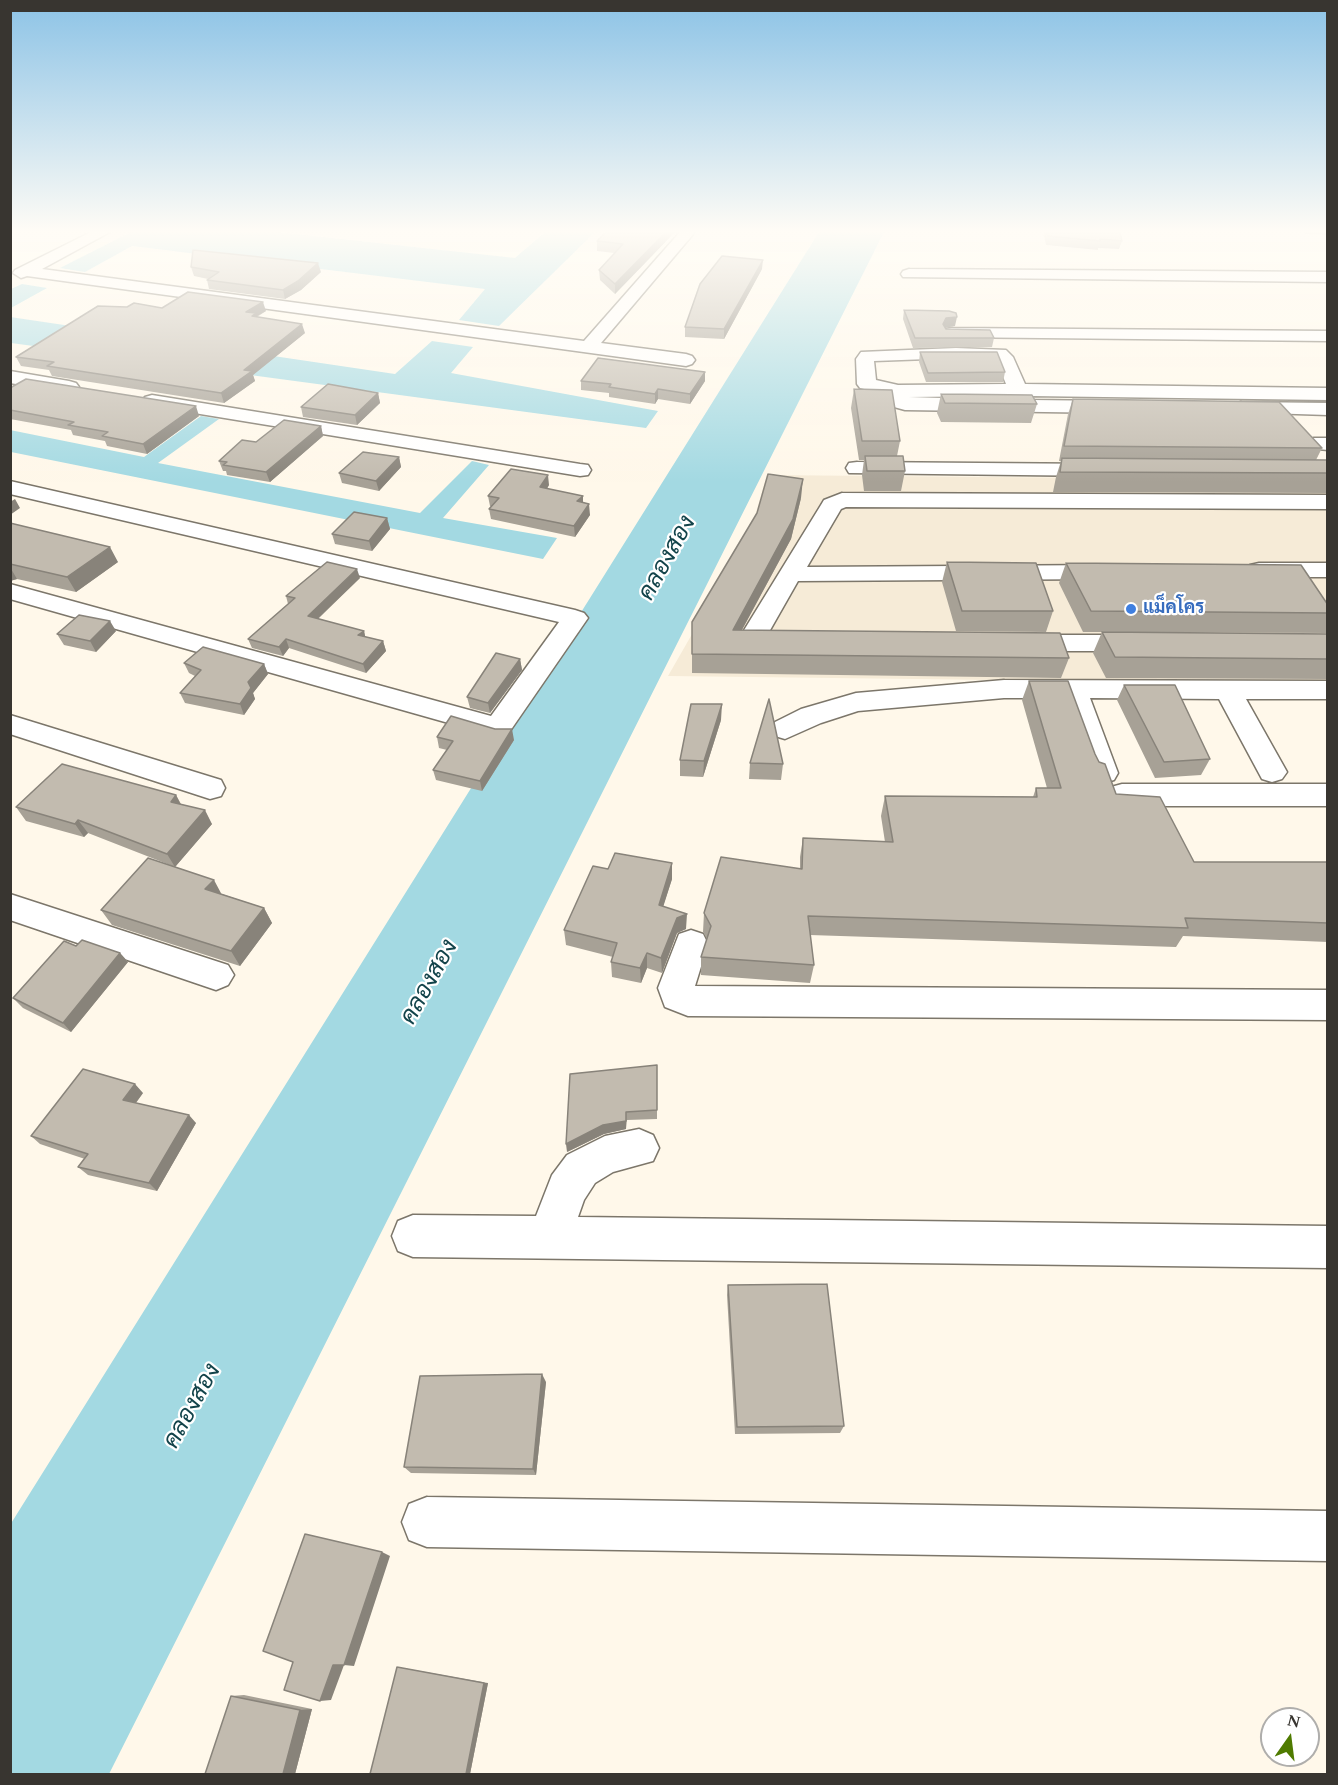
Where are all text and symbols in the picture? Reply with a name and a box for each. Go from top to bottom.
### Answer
water label: คลองสอง [634,512,704,606]
place label: แม็คโคร [1143,598,1204,620]
marker: แม็คโคร [1124,602,1138,616]
water label: คลองสอง [396,936,466,1030]
water label: คลองสอง [159,1360,229,1454]
north arrow [1260,1707,1320,1767]
text: N [1285,1708,1303,1735]

